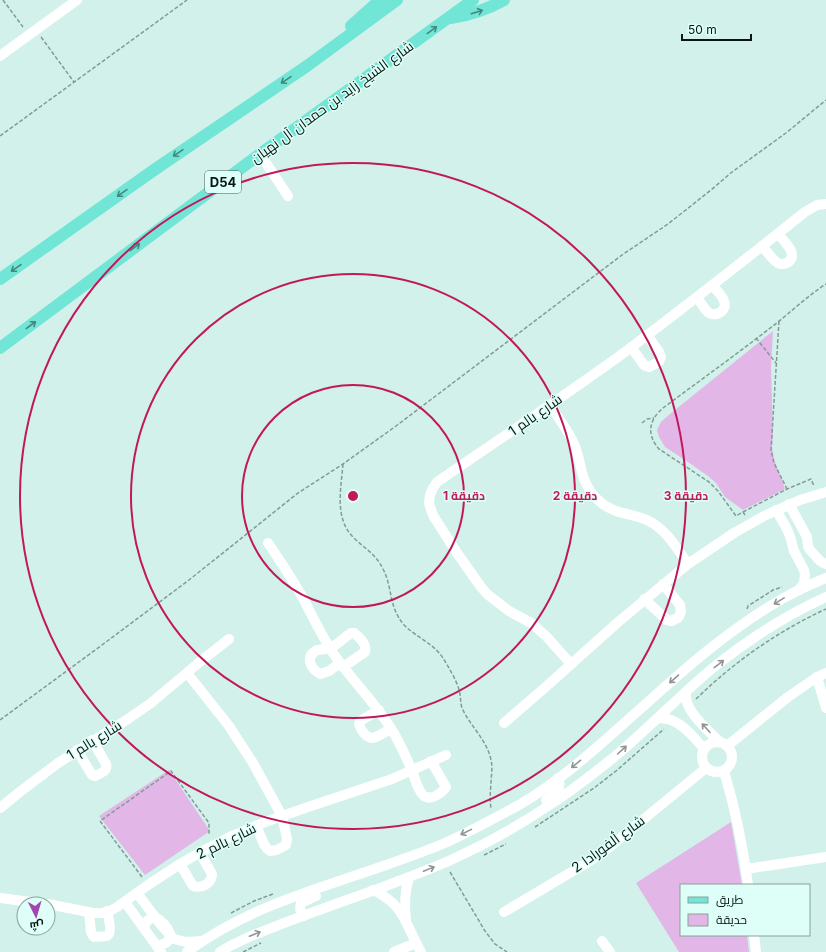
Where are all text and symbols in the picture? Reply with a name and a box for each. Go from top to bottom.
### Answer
one-way arrow [470,8,483,15]
scale bar [682,16,751,42]
text: 50 m [688,22,717,37]
one-way arrow [426,25,437,34]
street label: شارع الشيخ زايد بن حمدان آل نهيان [247,37,417,167]
one-way arrow [281,76,292,84]
one-way arrow [173,149,184,157]
road number: D54 [205,171,241,193]
one-way arrow [117,189,128,197]
one-way arrow [130,243,141,251]
one-way arrow [11,264,22,272]
one-way arrow [26,321,37,329]
street label: شارع بالم 1 [505,390,566,441]
text: 1 دقيقة [443,488,485,503]
text: 2 دقيقة [553,488,597,503]
text: 3 دقيقة [664,488,708,503]
centre of rings [346,489,360,503]
one-way arrow [773,598,785,606]
one-way arrow [714,659,725,668]
one-way arrow [669,674,680,683]
street label: شارع بالم 1 [63,716,125,765]
one-way arrow [702,723,711,733]
one-way arrow [617,745,627,755]
one-way arrow [571,760,582,768]
street label: شارع ألفورادا 2 [568,811,648,877]
street label: شارع بالم 2 [193,819,259,864]
one-way arrow [461,829,473,836]
one-way arrow [422,864,434,872]
legend [680,884,810,936]
text: طريق [716,892,744,907]
north arrow [16,896,56,936]
text: حديقة [716,912,747,927]
text: ش [29,918,45,934]
one-way arrow [248,930,260,938]

